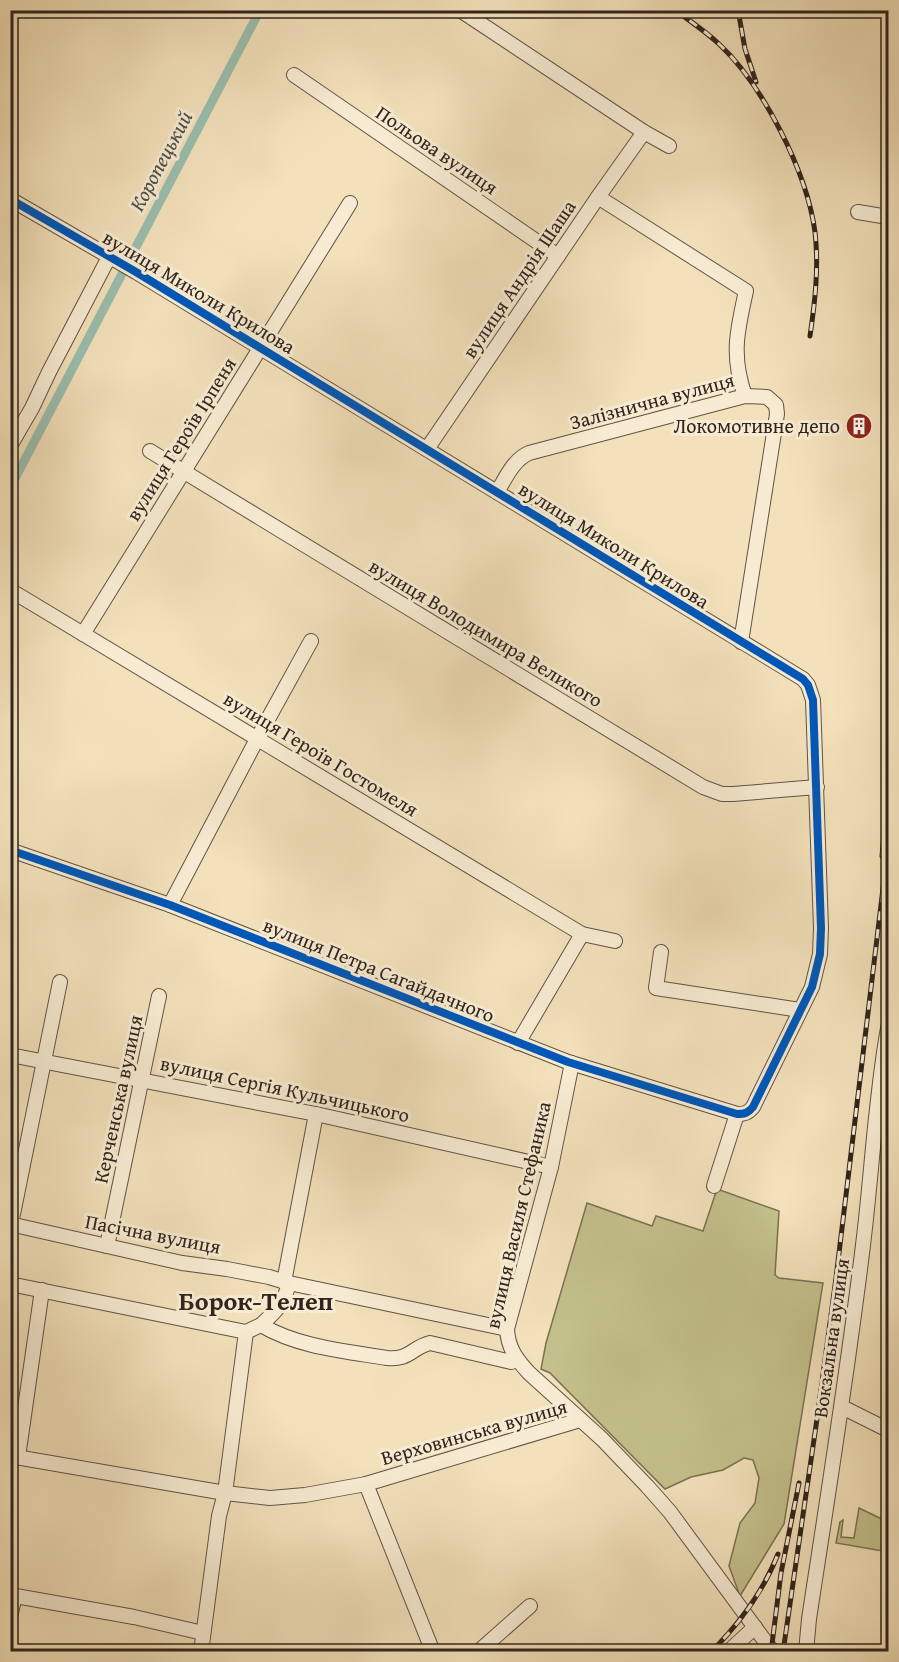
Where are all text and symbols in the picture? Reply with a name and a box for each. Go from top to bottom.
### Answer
street label: Польова вулиця [370,98,504,201]
water label: Коропецький [121,105,200,217]
street label: вулиця Андрія Шаша [455,193,583,364]
street label: вулиця Миколи Крилова [98,223,301,361]
street label: вулиця Героїв Ірпеня [118,351,243,526]
street label: Залізнична вулиця [566,365,737,436]
place label: Локомотивне депо [673,411,840,440]
building icon: Локомотивне депо [844,411,874,441]
street label: вулиця Миколи Крилова [513,474,716,615]
street label: вулиця Володимира Великого [364,551,609,714]
street label: вулиця Героїв Гостомеля [218,684,424,823]
street label: вулиця Петра Сагайдачного [259,910,499,1029]
street label: Керченська вулиця [86,1012,149,1186]
street label: вулиця Сергія Кульчицького [158,1048,412,1129]
street label: вулиця Василя Стефаника [477,1098,558,1331]
street label: Пасічна вулиця [83,1206,223,1261]
street label: Вокзальна вулиця [805,1256,856,1419]
district label: Борок-Телеп [179,1281,333,1320]
street label: Верховинська вулиця [377,1391,570,1472]

